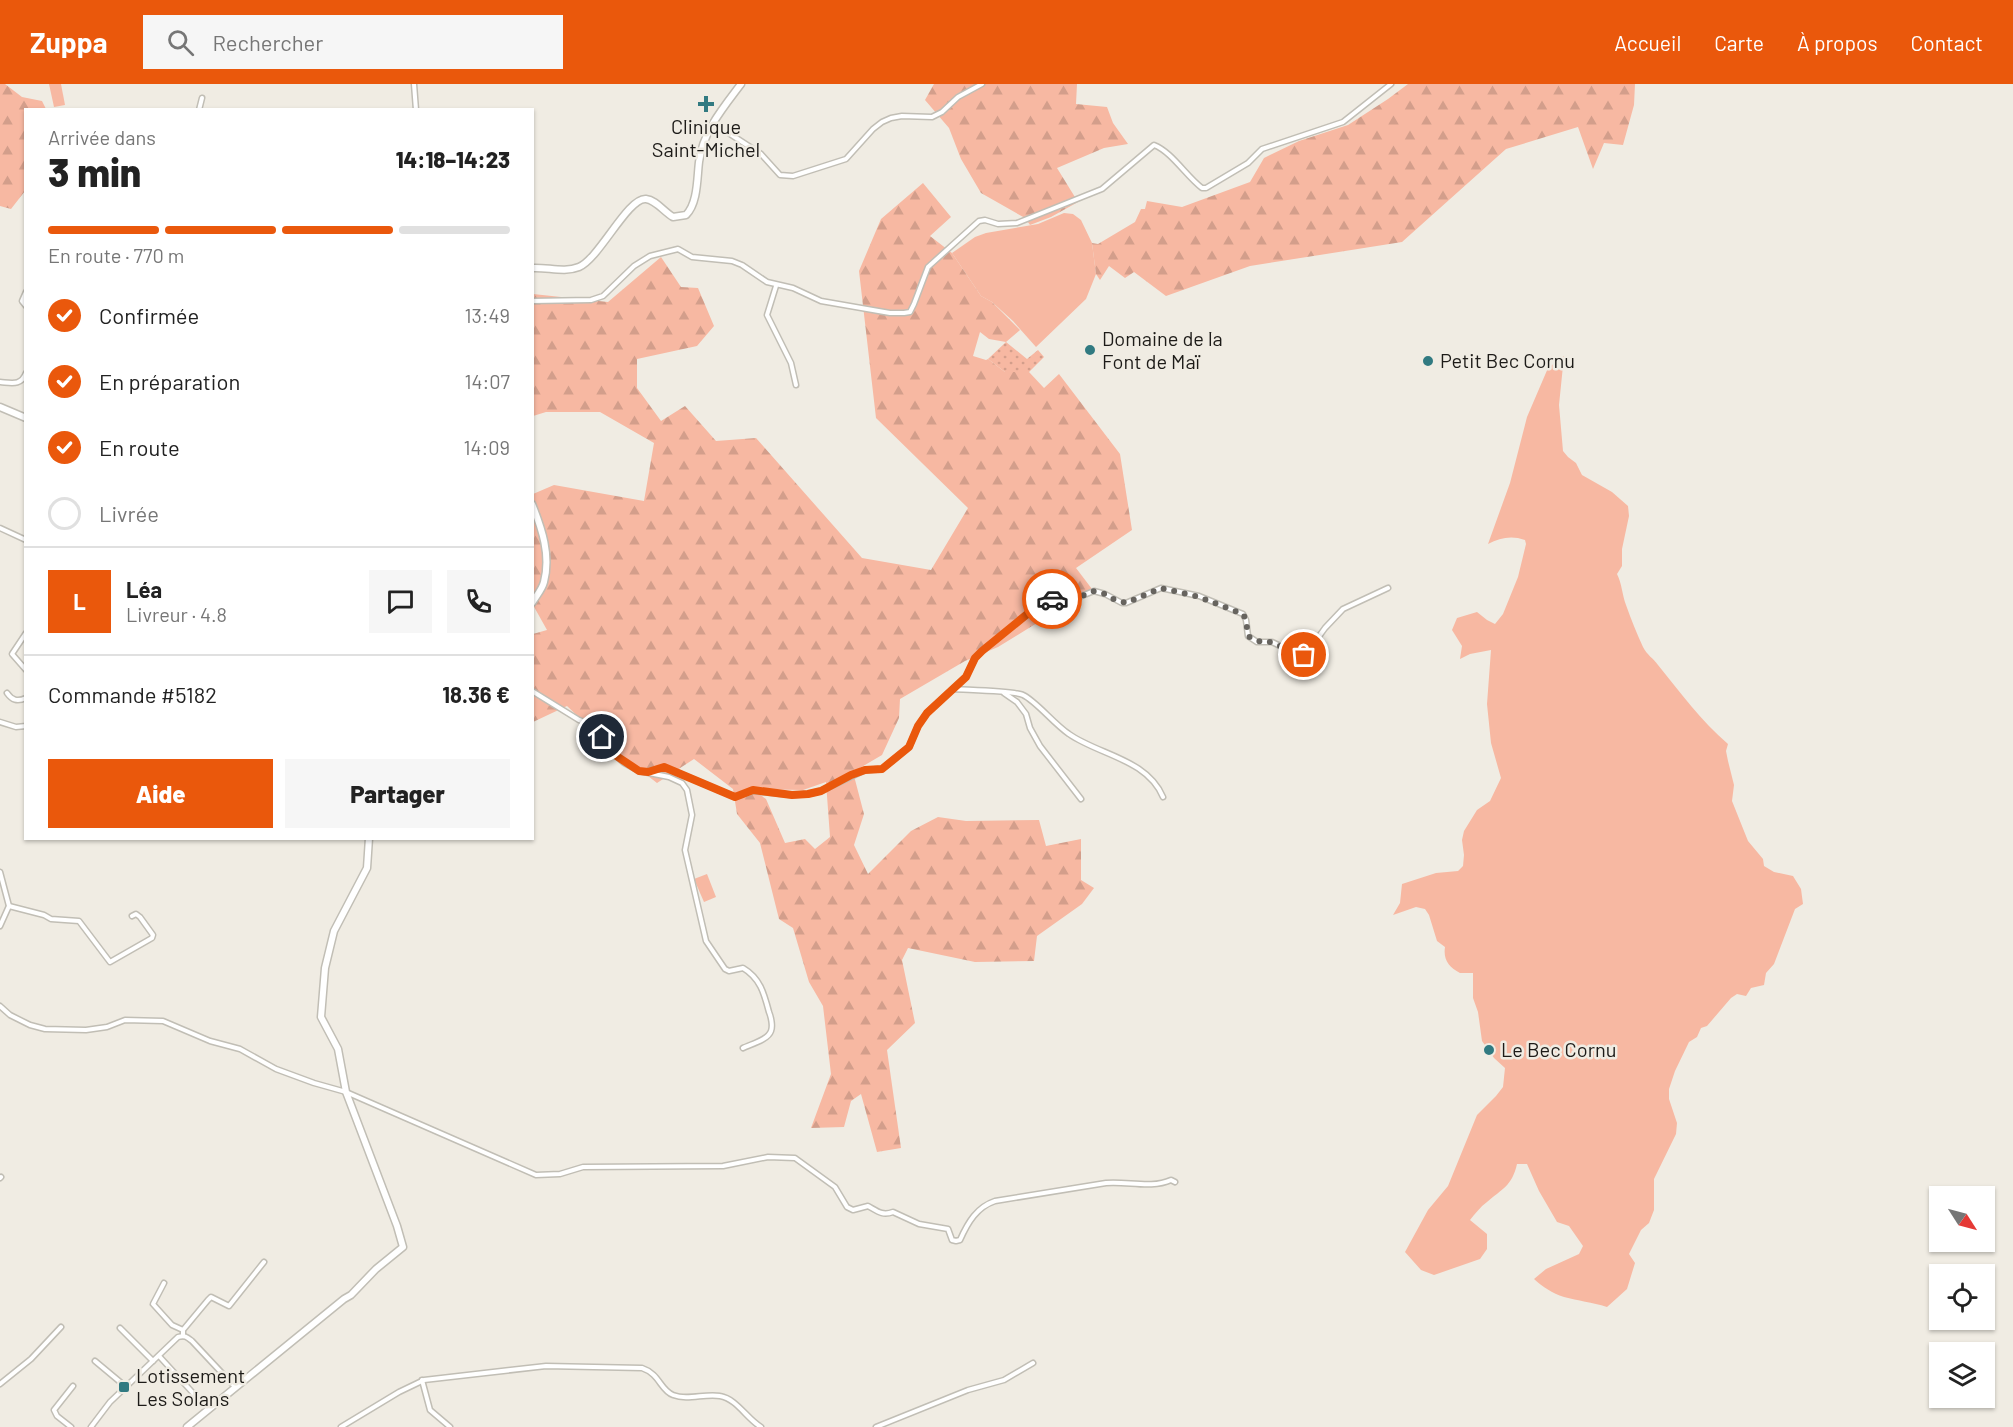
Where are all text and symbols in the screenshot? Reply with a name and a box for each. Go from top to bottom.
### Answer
search box [143,15,563,69]
text: Zuppa [30,25,107,59]
icon: search [164,26,197,59]
text: Rechercher [212,29,323,55]
text: Accueil [1614,30,1681,55]
text: Carte [1714,30,1764,55]
text: À propos [1797,30,1878,55]
text: Contact [1911,30,1983,55]
marker: Clinique Saint-Michel [697,95,715,113]
place label: Clinique Saint-Michel [652,114,760,161]
text: Arrivée dans [48,125,156,149]
text: 14:18–14:23 [396,146,510,172]
text: 3 min [48,148,141,195]
text: En route · 770 m [48,243,184,267]
icon: check [48,299,81,332]
text: Confirmée [99,302,199,328]
text: 13:49 [464,303,510,327]
place label: Domaine de la Font de Maï [1102,326,1223,373]
marker: Domaine de la Font de Maï [1083,343,1097,357]
place label: Petit Bec Cornu [1440,348,1575,372]
marker: Petit Bec Cornu [1421,354,1435,368]
icon: check [48,365,81,398]
text: En préparation [99,368,240,394]
text: 14:07 [464,369,510,393]
icon: check [48,431,81,464]
text: En route [99,434,180,460]
text: 14:09 [463,435,510,459]
text: Livrée [99,500,159,526]
courier [1022,569,1082,629]
button: chat [369,570,432,633]
button: phone [447,570,510,633]
text: Léa [126,576,162,602]
icon: car [1036,583,1069,616]
text: L [73,588,86,614]
text: Livreur · 4.8 [126,602,227,626]
pin [1278,629,1329,680]
icon: bag [1287,638,1320,671]
text: Commande #5182 [48,681,217,707]
text: 18.36 € [442,681,510,707]
pin [576,711,627,762]
icon: home [585,720,618,753]
button: Aide [48,759,273,828]
button: Partager [285,759,510,828]
place label: Le Bec Cornu [1501,1037,1616,1061]
marker: Le Bec Cornu [1482,1043,1496,1057]
north arrow [1929,1186,1995,1252]
map controls [1929,1186,1995,1408]
button: locate [1929,1264,1995,1330]
button: layers [1929,1342,1995,1408]
place label: Lotissement Les Solans [136,1363,245,1410]
marker: Lotissement Les Solans [117,1380,131,1394]

